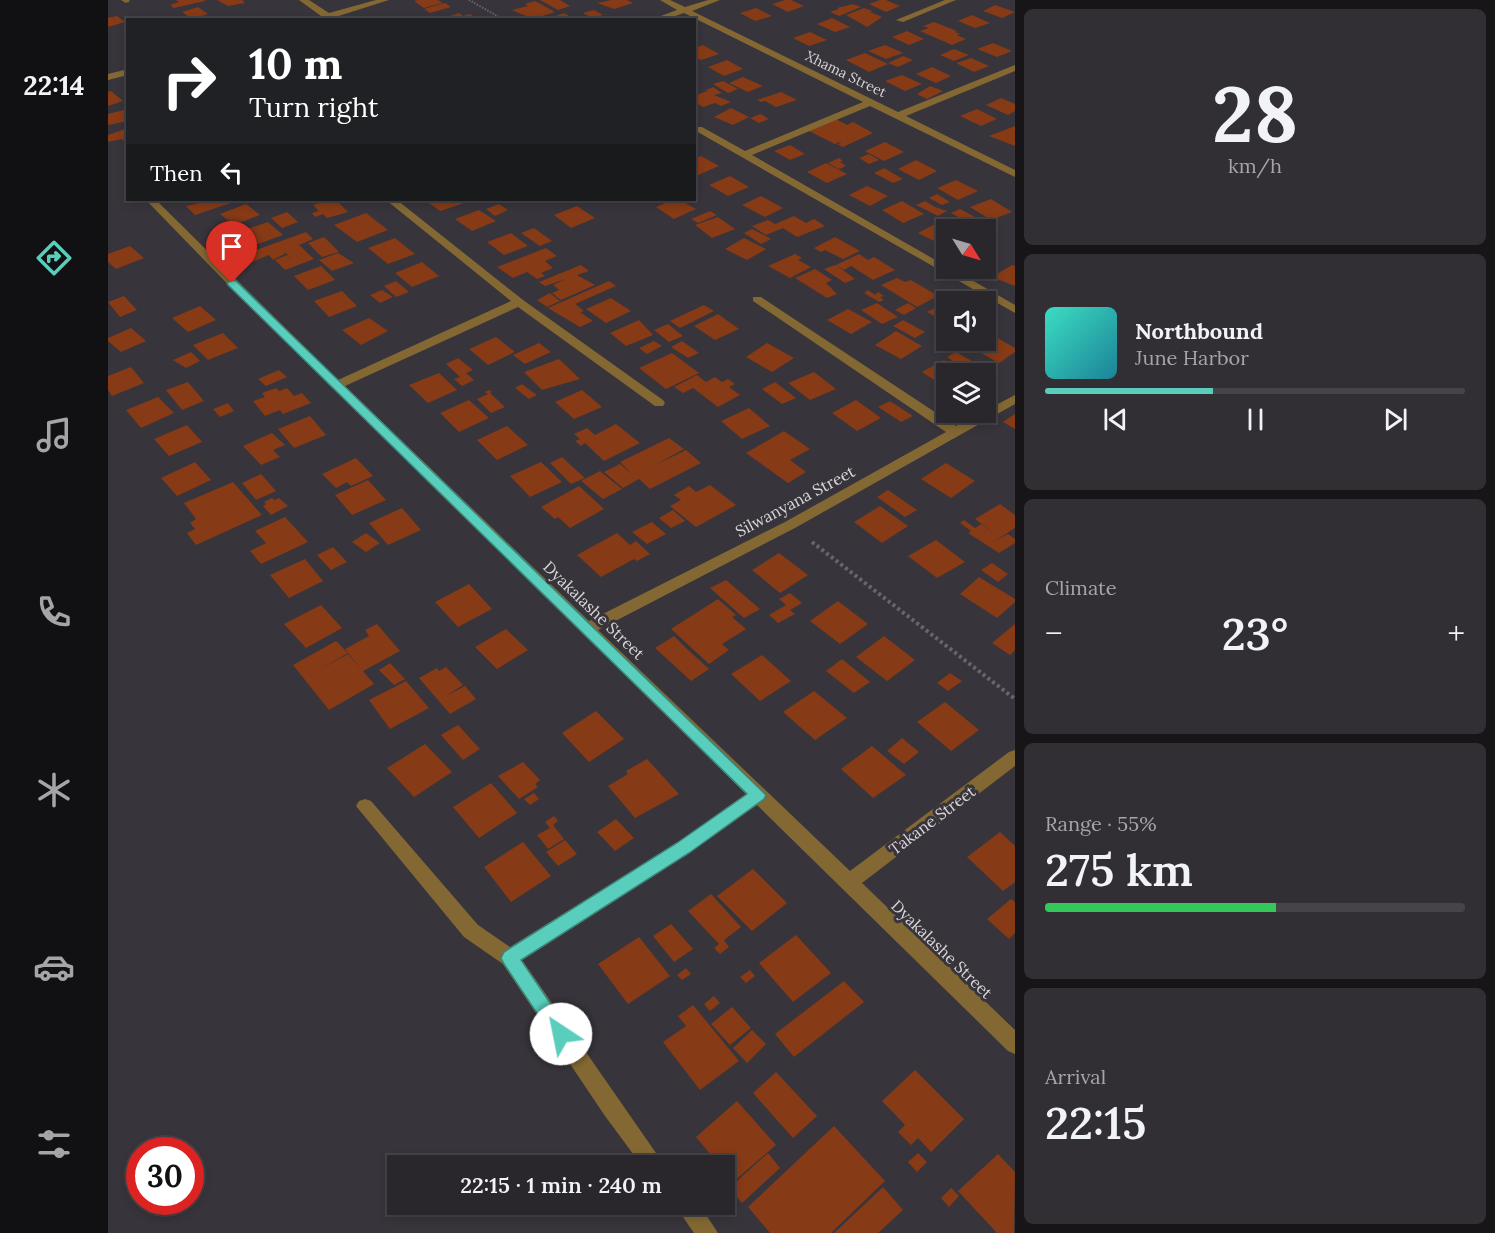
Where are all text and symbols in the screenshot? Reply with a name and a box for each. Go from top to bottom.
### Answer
text: 10 m [249,37,342,91]
icon: right [150,42,228,120]
street label: Xhama Street [803,47,890,102]
text: 28 [1212,64,1298,163]
text: 22:14 [23,68,85,102]
text: Turn right [249,90,378,124]
text: km/h [1228,153,1282,178]
icon: left [215,156,248,189]
text: Then [150,159,203,187]
north arrow [936,219,996,279]
map controls [936,219,996,423]
pin [206,221,257,283]
icon: arrive [215,230,248,263]
icon: directions [33,237,75,279]
button: sound [936,291,996,351]
text: Northbound [1135,317,1263,345]
text: June Harbor [1135,345,1249,370]
button: layers [936,363,996,423]
icon: previous [1099,403,1132,436]
icon: pause [1239,403,1272,436]
icon: next [1379,403,1412,436]
icon: music [33,414,75,456]
street label: Silwanyana Street [732,461,859,541]
street label: Dyakalashe Street [539,557,649,664]
text: Climate [1045,575,1117,600]
icon: phone [33,591,75,633]
text: 23° [1222,605,1288,662]
text: − [1045,612,1063,654]
text: + [1447,612,1465,654]
icon: climate [33,769,75,811]
street label: Takane Street [885,781,980,859]
text: Range · 55% [1045,811,1157,836]
text: 275 km [1045,841,1193,898]
street label: Dyakalashe Street [887,896,997,1003]
icon: car [33,946,75,988]
position arrow [529,1002,593,1066]
text: Arrival [1045,1064,1106,1089]
text: 22:15 [1045,1094,1146,1151]
icon: filters [33,1123,75,1165]
speed limit sign: 30 [126,1137,204,1215]
text: 22:15 · 1 min · 240 m [460,1171,662,1199]

